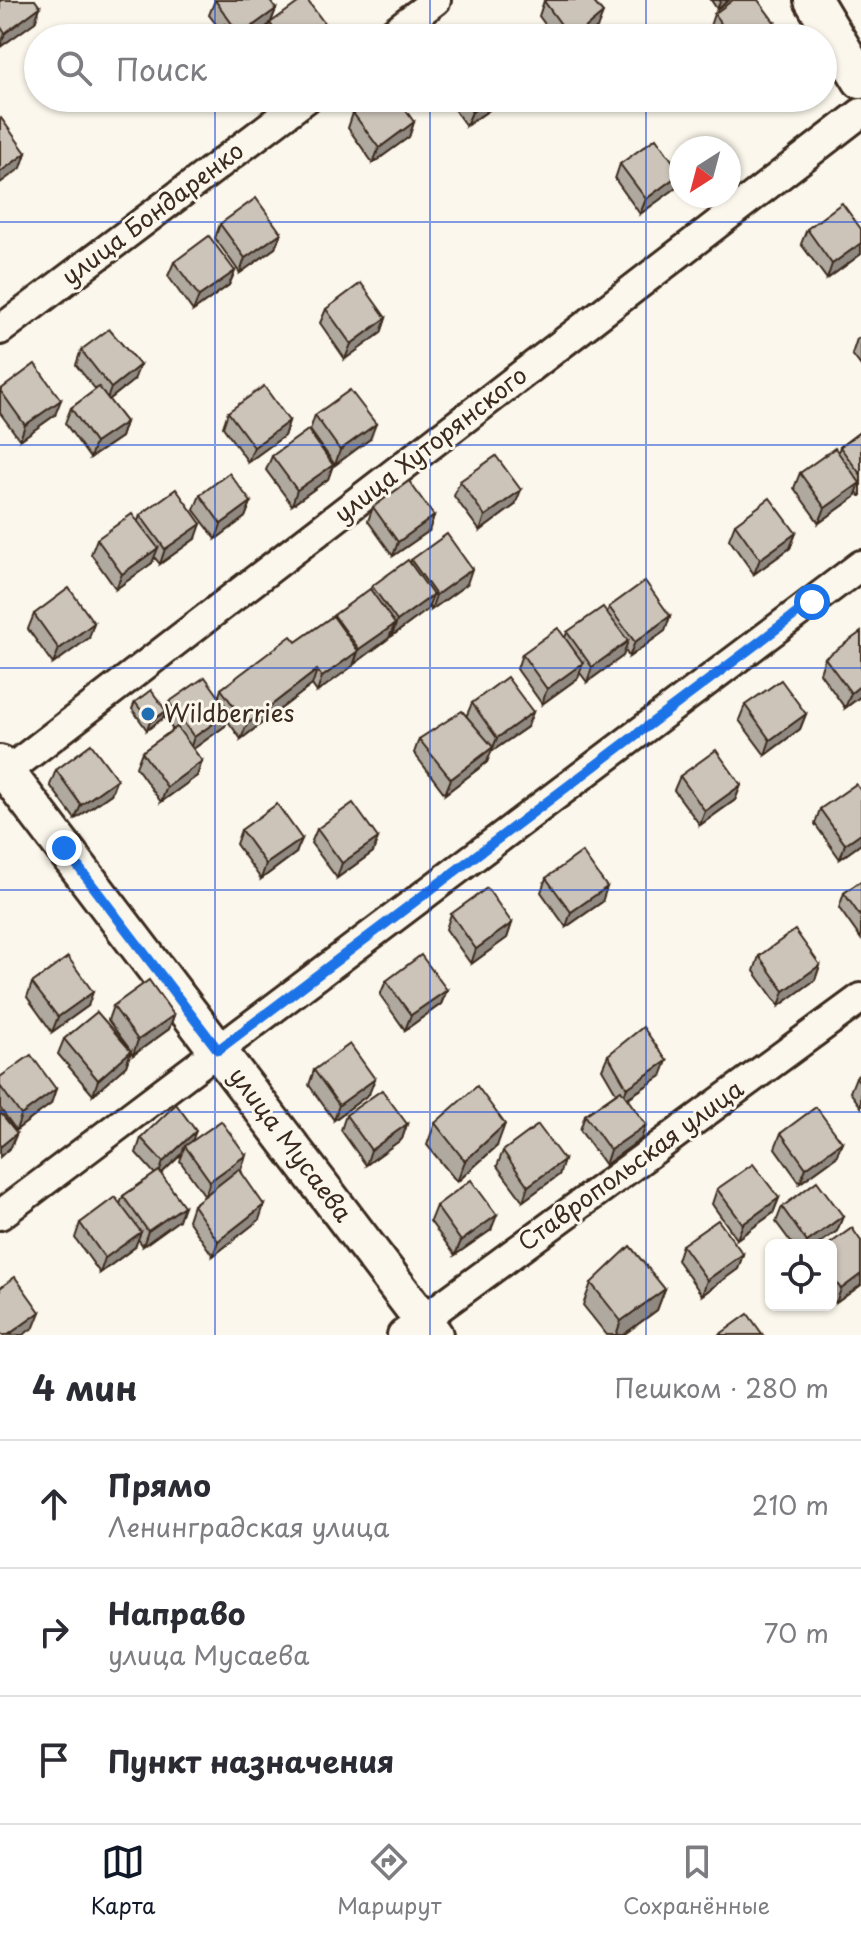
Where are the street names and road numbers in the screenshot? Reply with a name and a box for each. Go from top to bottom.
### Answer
street label: улица Бондаренко [53,132,250,293]
street label: улица Хуторянского [326,356,534,530]
street label: улица Мусаева [221,1059,362,1229]
street label: Ставропольская улица [509,1070,750,1259]

